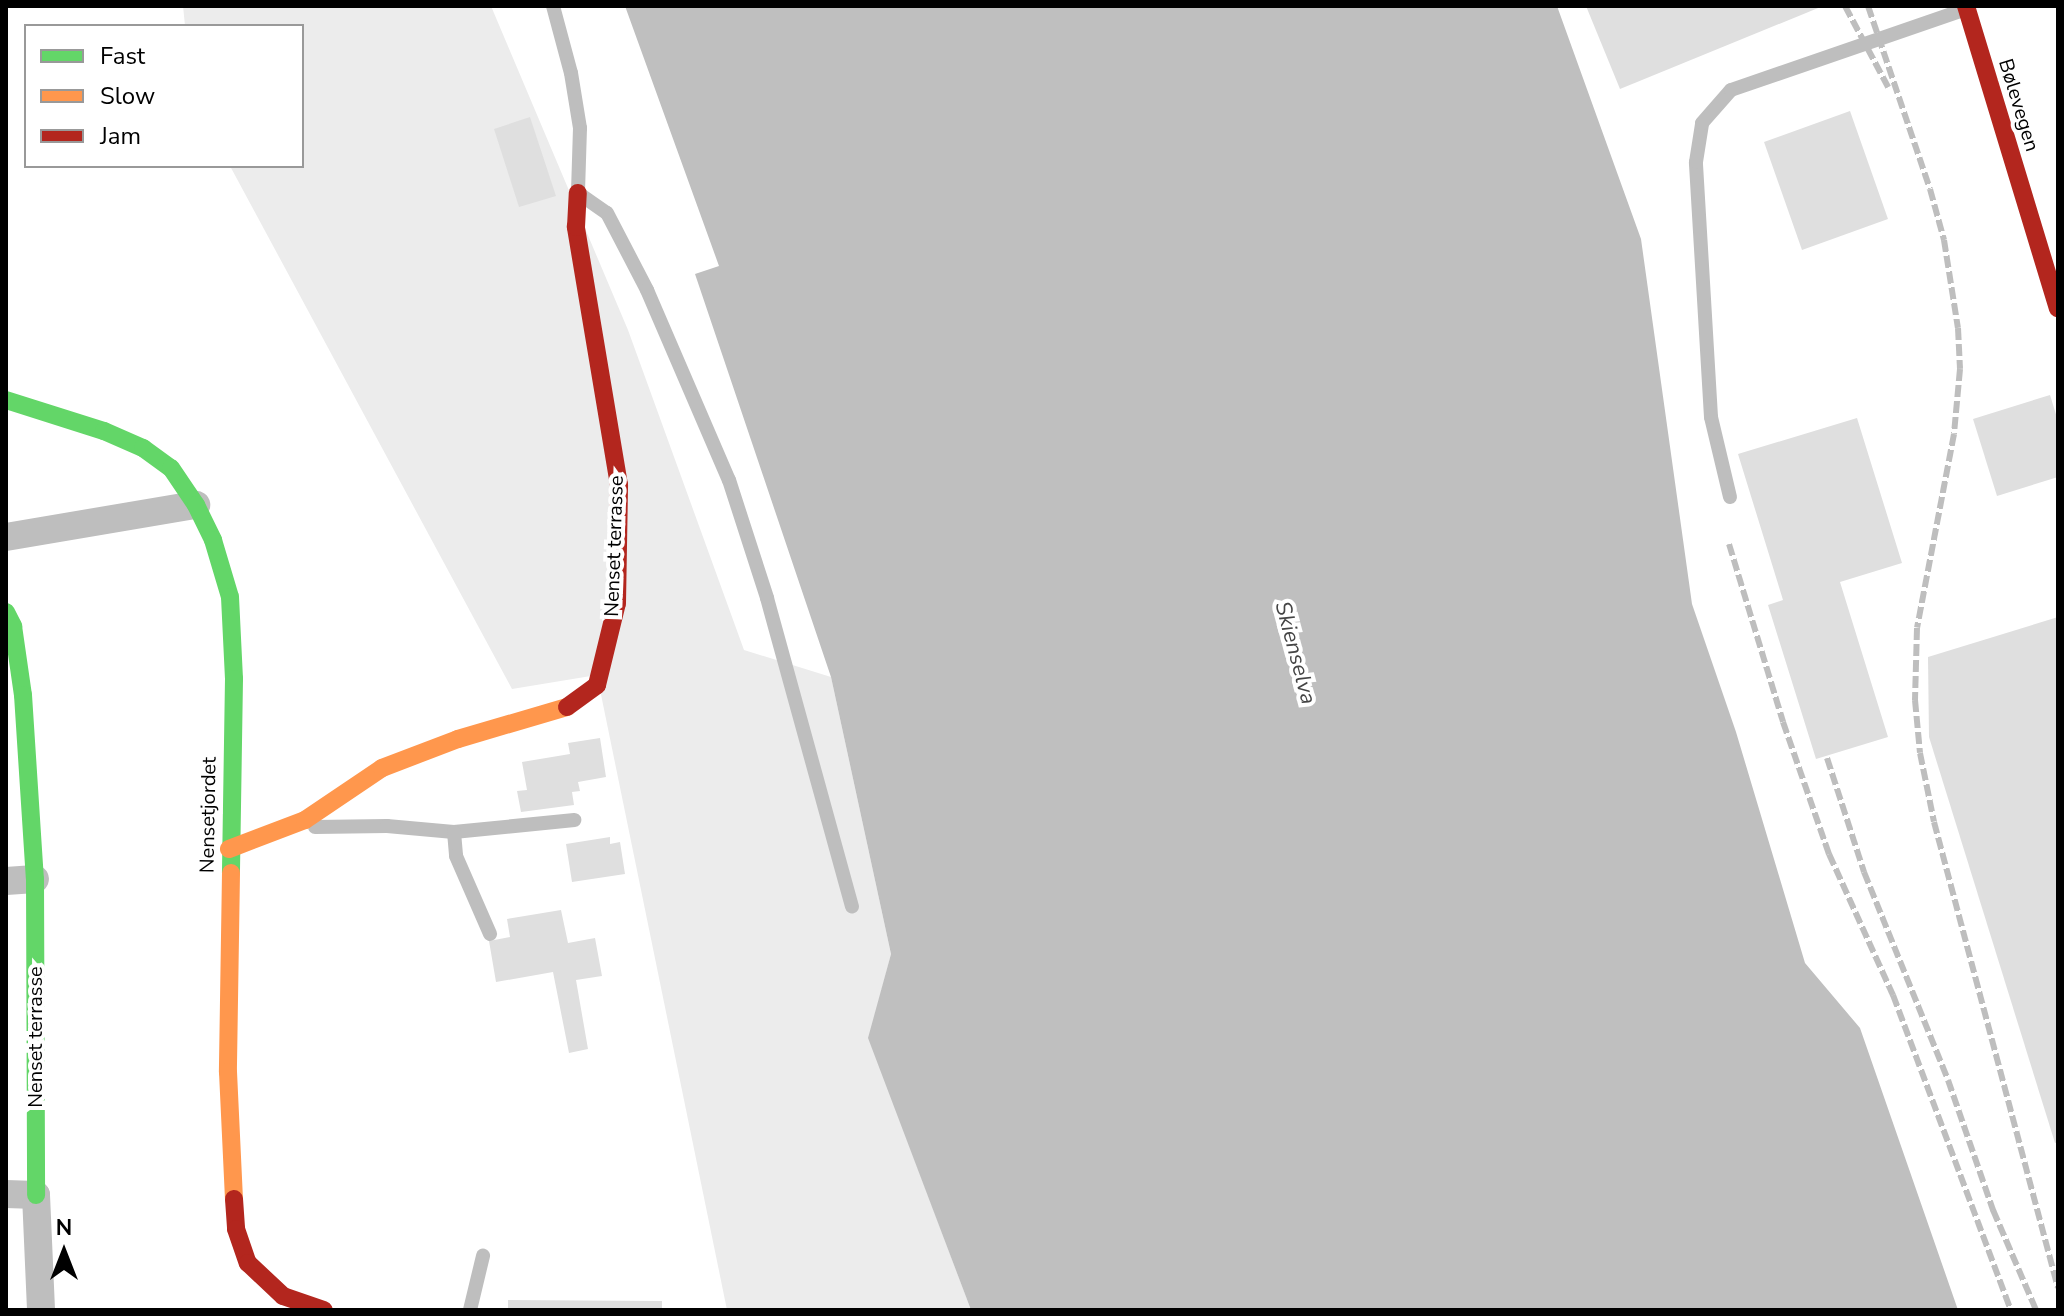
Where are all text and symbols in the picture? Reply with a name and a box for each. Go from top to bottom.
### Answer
legend [24,24,304,168]
text: Fast [100,40,145,72]
street label: Bølevegen [1994,56,2044,154]
text: Slow [100,80,155,112]
text: Jam [100,120,141,152]
street label: Nenset terrasse [600,475,628,617]
water label: Skienselva [1269,599,1321,707]
street label: Nensetjordet [195,757,221,873]
street label: Nenset terrasse [23,966,47,1108]
north arrow [24,1212,104,1292]
text: N [56,1213,72,1243]

